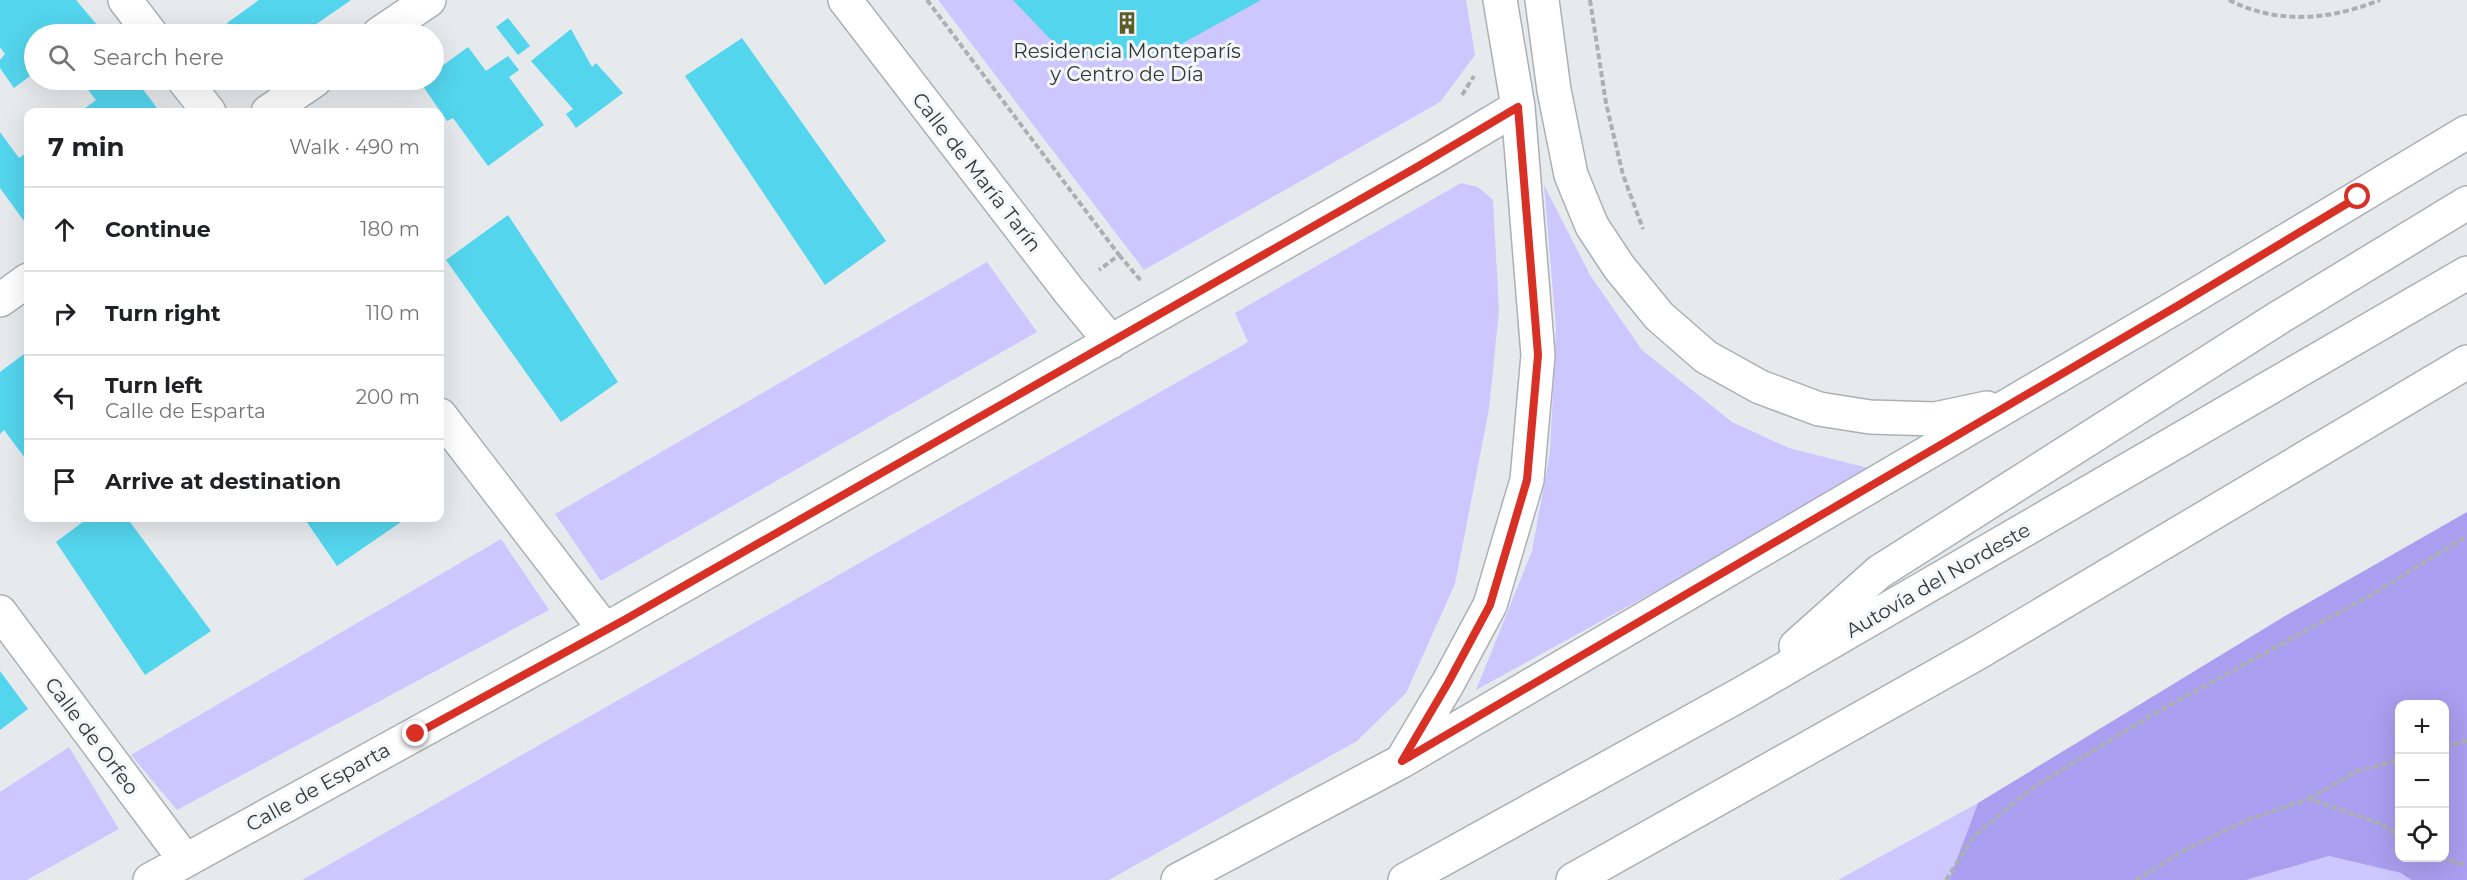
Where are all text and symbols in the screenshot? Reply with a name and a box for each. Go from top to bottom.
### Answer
building icon: Residencia Monteparís y Centro de Día [1114,10,1140,36]
search box [24,24,444,90]
place label: Residencia Monteparís y Centro de Día [1013,39,1241,86]
icon: search [45,41,78,74]
text: Search here [93,44,224,71]
street label: Calle de María Tarín [907,88,1047,256]
text: 7 min [48,131,125,163]
text: Walk · 490 m [289,135,420,159]
route start [2344,183,2370,209]
icon: ahead [48,213,81,246]
text: Continue [105,216,211,243]
text: 180 m [360,217,420,241]
icon: right [48,297,81,330]
text: Turn right [105,300,220,327]
text: 110 m [366,301,420,325]
text: Turn left [105,372,203,399]
icon: left [48,381,81,414]
text: 200 m [356,385,420,409]
text: Calle de Esparta [105,399,266,423]
icon: arrive [48,465,81,498]
text: Arrive at destination [105,468,341,495]
street label: Autovía del Nordeste [1842,517,2034,643]
street label: Calle de Orfeo [40,673,144,799]
map controls [2395,700,2449,862]
button: + [2395,700,2449,754]
route end [402,720,428,746]
street label: Calle de Esparta [242,738,394,836]
button: − [2395,754,2449,808]
button: locate [2395,808,2449,862]

